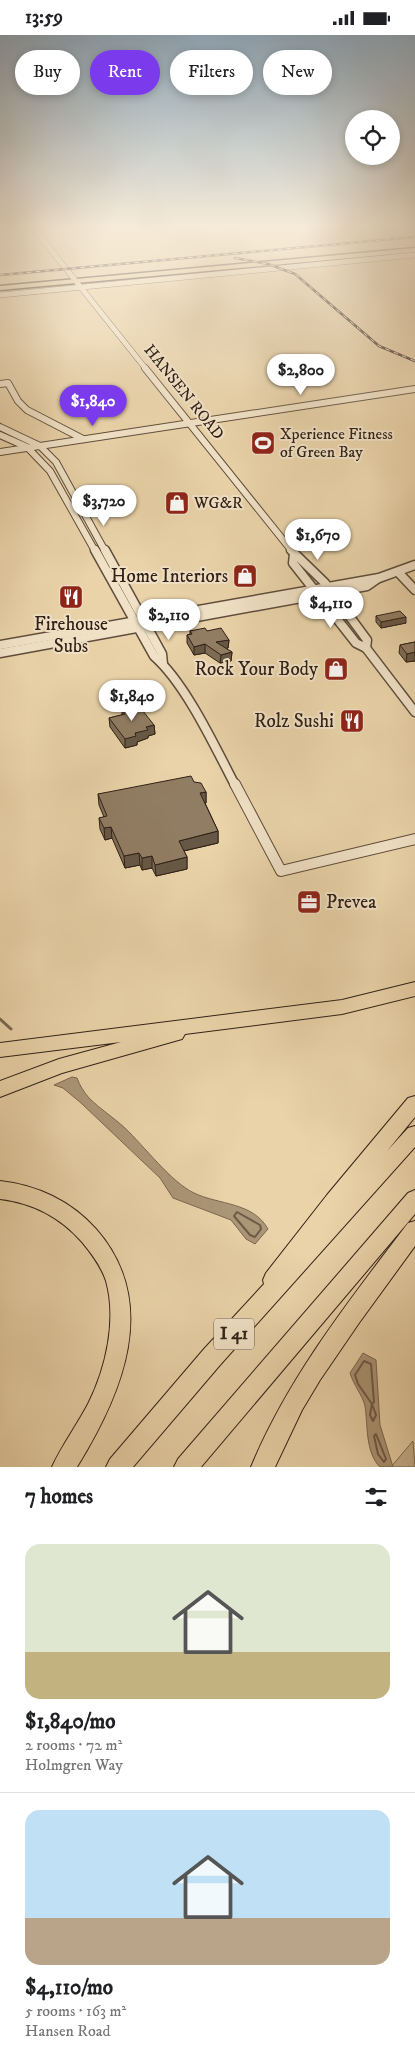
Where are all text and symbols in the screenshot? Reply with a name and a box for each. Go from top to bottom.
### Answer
text: 13:59 [25,6,63,29]
chip: Buy [15,50,80,95]
chip: Rent [90,50,160,95]
chip: Filters [170,50,253,95]
chip: New [263,50,332,95]
map controls [345,110,400,165]
button: locate [345,110,400,165]
street label: HANSEN ROAD [139,340,229,444]
pin: $2,800 [260,353,342,396]
text: $2,800 [278,360,324,380]
pin: $1,840 [52,385,134,427]
text: $1,840 [71,391,115,411]
place label: Xperience Fitness of Green Bay [280,424,393,462]
sports icon: Xperience Fitness of Green Bay [250,430,276,456]
pin: $3,720 [63,485,145,527]
shop icon: WG&R [164,490,190,516]
text: $3,720 [83,491,125,511]
place label: WG&R [193,493,243,513]
pin: $1,670 [277,519,359,561]
text: $1,670 [296,525,340,545]
shop icon: Home Interiors [232,563,258,589]
place label: Home Interiors [111,565,228,588]
restaurant icon: Firehouse Subs [58,584,84,610]
pin: $4,110 [290,587,372,629]
text: $4,110 [310,593,352,613]
pin: $2,110 [128,599,210,641]
text: $2,110 [148,605,190,625]
place label: Firehouse Subs [34,613,108,658]
shop icon: Rock Your Body [323,656,349,682]
place label: Rock Your Body [195,658,319,681]
pin: $1,840 [91,679,173,722]
text: $1,840 [110,686,154,706]
restaurant icon: Rolz Sushi [339,708,365,734]
place label: Rolz Sushi [254,710,334,733]
office icon: Prevea [296,889,322,915]
place label: Prevea [326,891,376,914]
road number: I 41 [214,1319,254,1350]
icon: filters [362,1483,390,1511]
text: 7 homes [25,1484,93,1510]
icon: home [163,1577,253,1667]
text: $1,840/mo [25,1709,115,1735]
text: 2 rooms · 72 m² [25,1735,122,1755]
text: Holmgren Way [25,1755,123,1775]
icon: home [163,1842,253,1932]
text: $4,110/mo [25,1975,113,2001]
text: 5 rooms · 163 m² [25,2001,126,2021]
text: Hansen Road [25,2021,110,2041]

